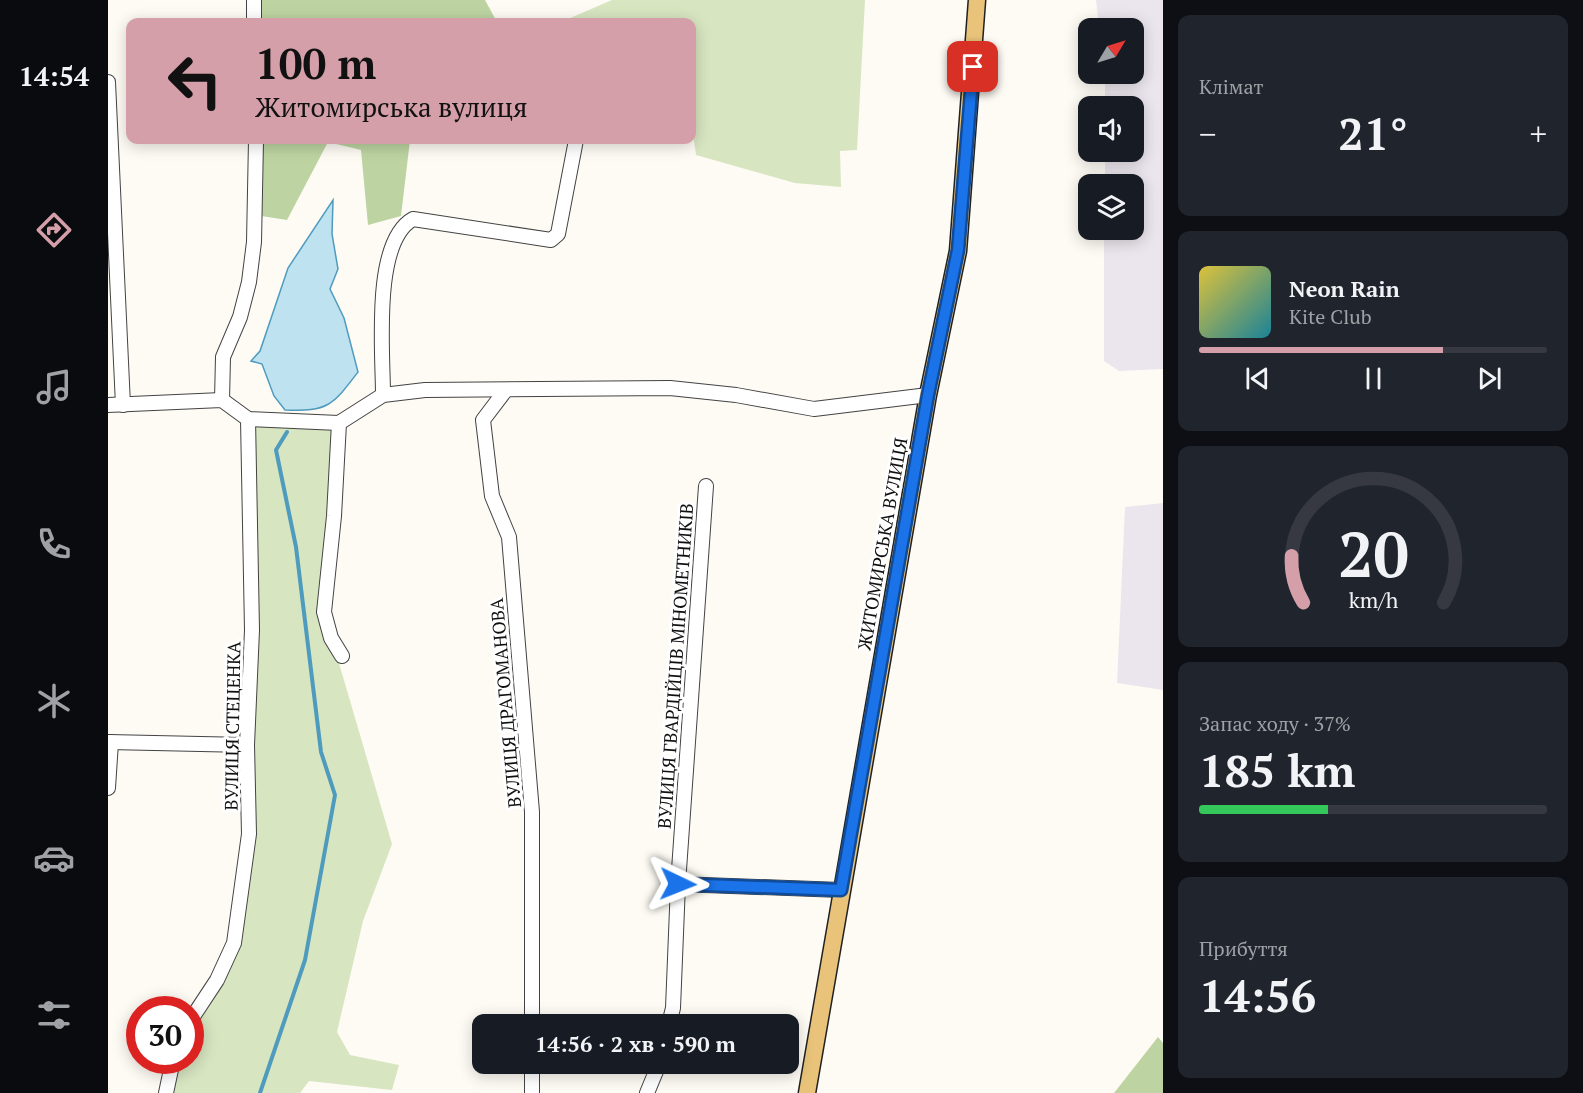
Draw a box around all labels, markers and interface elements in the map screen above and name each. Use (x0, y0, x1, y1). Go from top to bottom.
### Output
north arrow (1078, 18, 1144, 84)
map controls (1078, 18, 1144, 240)
text: 100 m (255, 35, 376, 91)
pin (947, 41, 998, 92)
icon: left (156, 42, 234, 120)
icon: arrive (956, 50, 989, 83)
text: 14:54 (19, 58, 89, 94)
text: Клімат (1199, 73, 1264, 100)
text: Житомирська вулиця (255, 89, 527, 125)
button: sound (1078, 96, 1144, 162)
text: 21° (1338, 103, 1408, 163)
text: − (1199, 112, 1217, 155)
text: + (1529, 112, 1547, 155)
button: layers (1078, 174, 1144, 240)
icon: directions (33, 209, 75, 251)
text: Neon Rain (1289, 274, 1400, 303)
text: Kite Club (1289, 303, 1372, 330)
icon: previous (1241, 362, 1274, 395)
icon: pause (1357, 362, 1390, 395)
icon: next (1473, 362, 1506, 395)
icon: music (33, 366, 75, 408)
street label: ЖИТОМИРСЬКА ВУЛИЦЯ (851, 436, 913, 652)
street label: ВУЛИЦЯ ГВАРДІЙЦІВ МІНОМЕТНИКІВ (652, 502, 698, 830)
text: 20 (1338, 513, 1408, 596)
icon: phone (33, 523, 75, 565)
text: km/h (1348, 587, 1398, 615)
street label: ВУЛИЦЯ ДРАГОМАНОВА (484, 596, 526, 809)
street label: ВУЛИЦЯ СТЕЦЕНКА (219, 640, 245, 811)
icon: climate (33, 680, 75, 722)
text: Запас ходу · 37% (1199, 710, 1351, 737)
text: 185 km (1199, 740, 1355, 800)
icon: car (33, 837, 75, 879)
position arrow (646, 852, 710, 916)
text: Прибуття (1199, 935, 1288, 962)
text: 14:56 (1199, 965, 1316, 1025)
icon: filters (33, 994, 75, 1036)
speed limit sign: 30 (126, 996, 204, 1074)
text: 14:56 · 2 хв · 590 m (535, 1029, 736, 1058)

